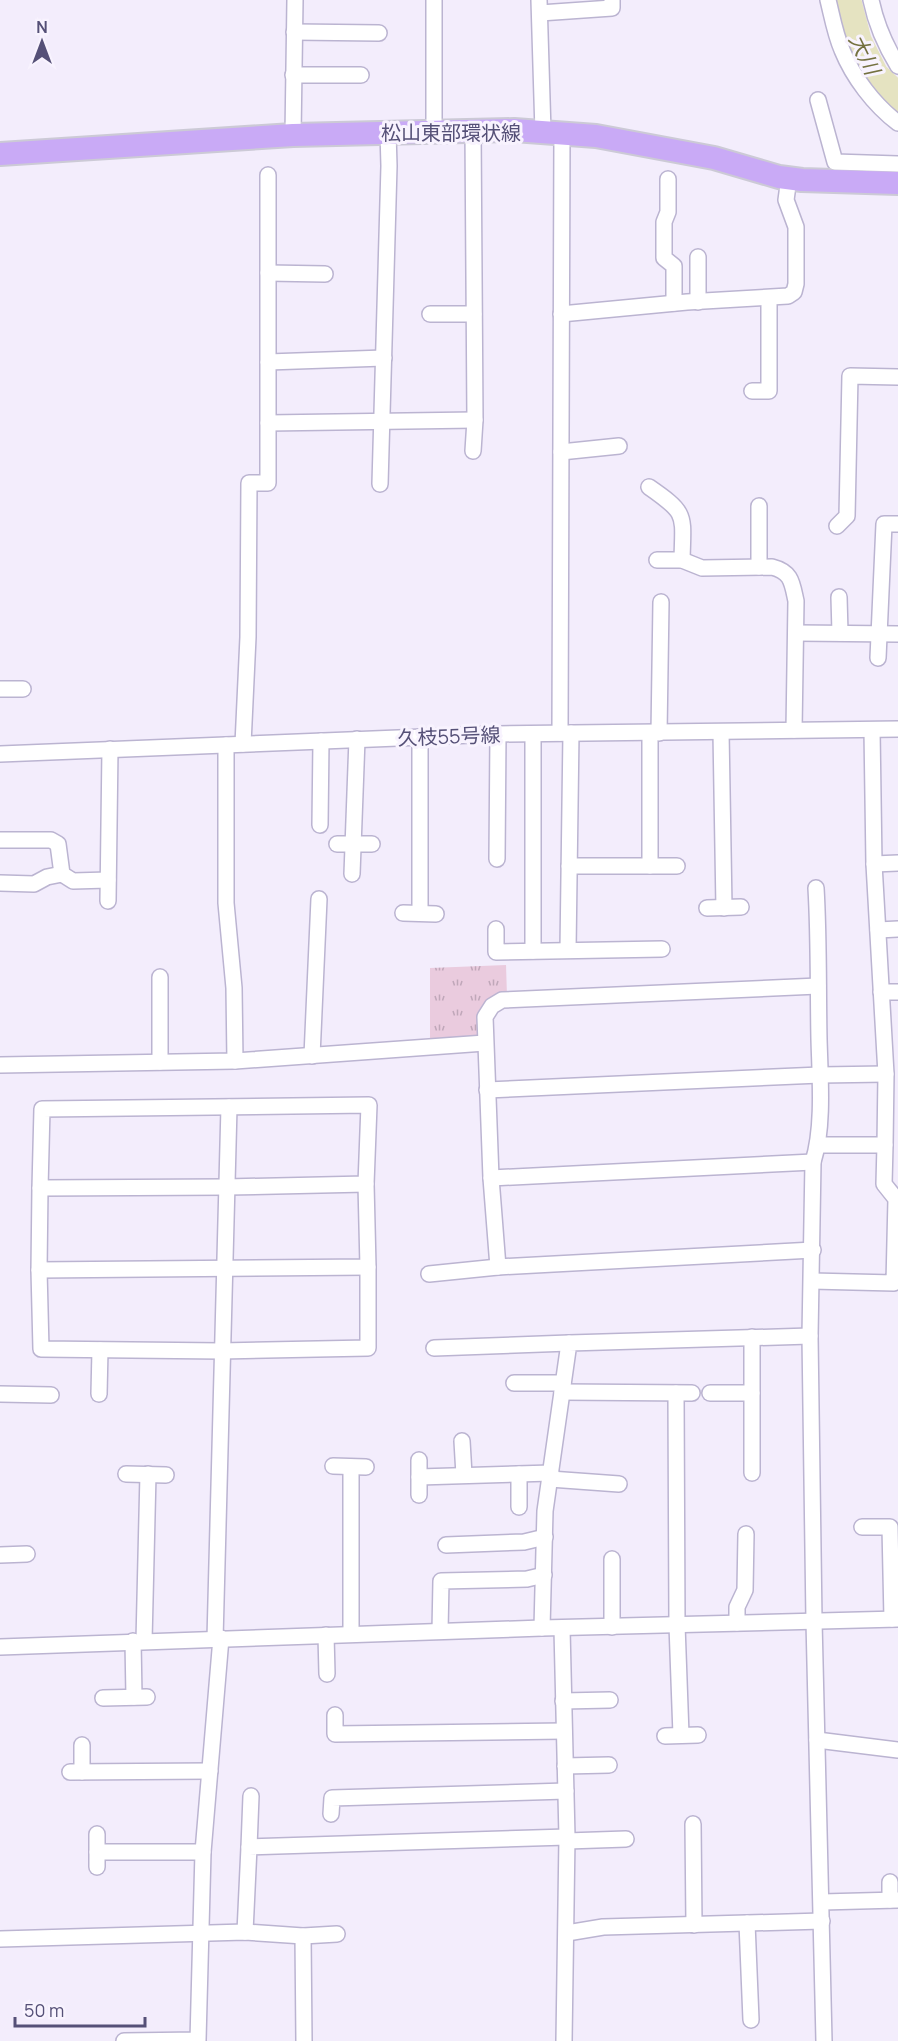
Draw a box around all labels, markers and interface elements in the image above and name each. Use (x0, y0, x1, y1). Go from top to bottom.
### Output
north arrow (12, 12, 72, 72)
text: N (36, 16, 48, 38)
water label: 大川 (843, 29, 888, 81)
street label: 松山東部環状線 (381, 119, 521, 146)
street label: 久枝55号線 (397, 721, 501, 751)
scale bar (15, 1990, 146, 2028)
text: 50 m (24, 1998, 64, 2022)

